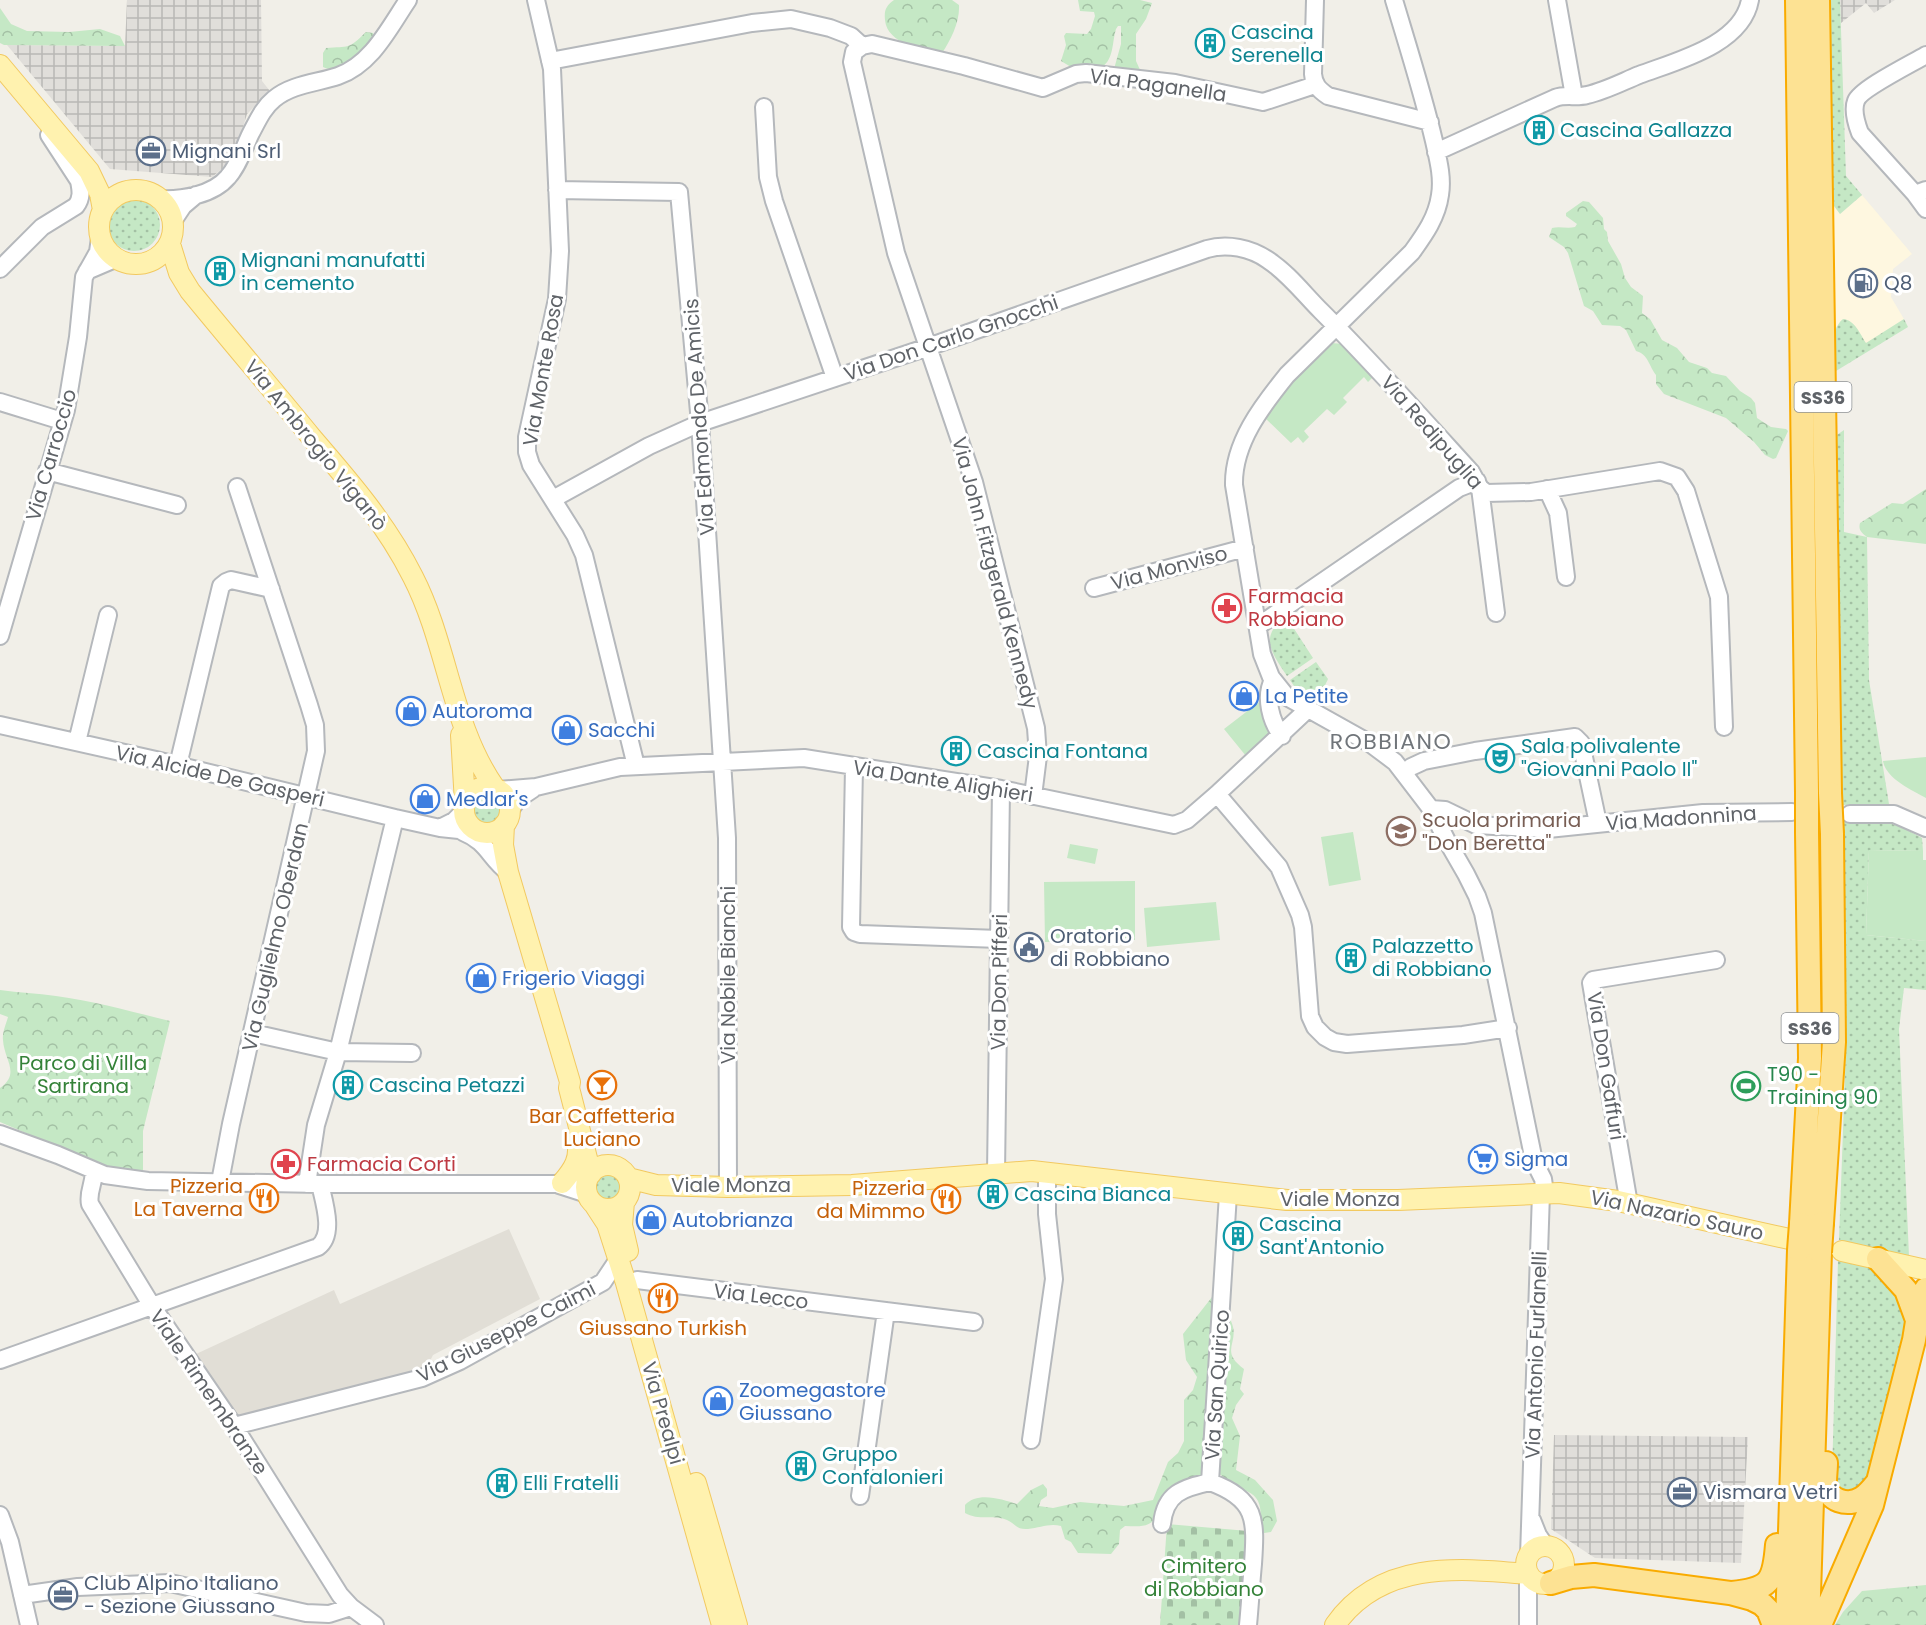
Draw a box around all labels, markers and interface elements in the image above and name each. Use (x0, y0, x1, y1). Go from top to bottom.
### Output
place label: Cascina Serenella (1231, 18, 1324, 69)
building icon: Cascina Serenella (1194, 27, 1226, 59)
street label: Via Paganella (1088, 62, 1228, 108)
building icon: Cascina Gallazza (1523, 114, 1555, 146)
place label: Cascina Gallazza (1560, 116, 1732, 144)
office icon: Mignani Srl (135, 135, 167, 167)
place label: Mignani Srl (172, 137, 281, 165)
place label: Mignani manufatti in cemento (241, 246, 425, 297)
building icon: Mignani manufatti in cemento (204, 255, 236, 287)
fuel station icon: Q8 (1847, 267, 1879, 299)
place label: Q8 (1884, 269, 1912, 297)
street label: Via Don Carlo Gnocchi (840, 288, 1062, 388)
street label: Via Monte Rosa (516, 292, 570, 448)
street label: Via Edmondo De Amicis (677, 298, 721, 536)
street label: Via Ambrogio Viganò (238, 353, 394, 537)
street label: Via Redipuglia (1374, 369, 1490, 495)
road number: SS36 (1794, 382, 1852, 412)
street label: Via Carroccio (19, 386, 83, 524)
street label: Via John Fitzgerald Kennedy (945, 434, 1045, 712)
street label: Via Monviso (1108, 539, 1230, 597)
place label: Farmacia Robbiano (1248, 582, 1344, 633)
pharmacy icon: Farmacia Robbiano (1211, 592, 1243, 624)
shop icon: La Petite (1228, 680, 1260, 712)
place label: La Petite (1265, 682, 1348, 710)
shop icon: Autoroma (395, 695, 427, 727)
place label: Autoroma (432, 697, 533, 725)
shop icon: Sacchi (551, 714, 583, 746)
place label: Sacchi (588, 716, 655, 744)
district label: ROBBIANO (1330, 726, 1452, 757)
place label: Sala polivalente "Giovanni Paolo II" (1521, 732, 1698, 783)
building icon: Cascina Fontana (940, 735, 972, 767)
place label: Cascina Fontana (977, 737, 1148, 765)
street label: Via Alcide De Gasperi (113, 738, 327, 814)
theatre icon: Sala polivalente "Giovanni Paolo II" (1484, 742, 1516, 774)
street label: Via Dante Alighieri (851, 753, 1035, 809)
shop icon: Medlar's (409, 783, 441, 815)
place label: Medlar's (446, 785, 529, 813)
street label: Via Madonnina (1605, 799, 1757, 837)
place label: Scuola primaria "Don Beretta" (1422, 806, 1581, 857)
school or university icon: Scuola primaria "Don Beretta" (1385, 815, 1417, 847)
street label: Via Guglielmo Oberdan (235, 820, 315, 1054)
street label: Via Nobile Bianchi (714, 886, 742, 1064)
street label: Via Don Pifferi (984, 913, 1014, 1051)
place label: Oratorio di Robbiano (1050, 922, 1170, 973)
public building icon: Oratorio di Robbiano (1013, 931, 1045, 963)
place label: Palazzetto di Robbiano (1372, 932, 1492, 983)
building icon: Palazzetto di Robbiano (1335, 942, 1367, 974)
shop icon: Frigerio Viaggi (465, 962, 497, 994)
place label: Frigerio Viaggi (502, 964, 645, 992)
street label: Via Don Gaffuri (1580, 990, 1632, 1142)
road number: SS36 (1782, 1013, 1838, 1043)
park label: Parco di Villa Sartirana (19, 1049, 147, 1100)
place label: T90 - Training 90 (1767, 1060, 1878, 1111)
building icon: Cascina Petazzi (332, 1069, 364, 1101)
bar icon: Bar Caffetteria Luciano (586, 1069, 618, 1101)
sports icon: T90 - Training 90 (1730, 1070, 1762, 1102)
place label: Cascina Petazzi (369, 1071, 525, 1099)
place label: Bar Caffetteria Luciano (529, 1102, 675, 1153)
supermarket icon: Sigma (1467, 1143, 1499, 1175)
place label: Sigma (1504, 1145, 1568, 1173)
pharmacy icon: Farmacia Corti (270, 1148, 302, 1180)
place label: Farmacia Corti (307, 1150, 456, 1178)
street label: Viale Monza (671, 1171, 791, 1199)
place label: Pizzeria La Taverna (134, 1172, 243, 1223)
place label: Pizzeria da Mimmo (816, 1174, 925, 1225)
building icon: Cascina Bianca (977, 1178, 1009, 1210)
place label: Cascina Bianca (1014, 1180, 1171, 1208)
restaurant icon: Pizzeria La Taverna (248, 1182, 280, 1214)
restaurant icon: Pizzeria da Mimmo (930, 1183, 962, 1215)
street label: Via Nazario Sauro (1588, 1183, 1766, 1247)
street label: Viale Monza (1280, 1185, 1400, 1213)
shop icon: Autobrianza (635, 1204, 667, 1236)
place label: Autobrianza (672, 1206, 793, 1234)
place label: Cascina Sant'Antonio (1259, 1210, 1384, 1261)
building icon: Cascina Sant'Antonio (1222, 1220, 1254, 1252)
street label: Via Antonio Furlanelli (1518, 1250, 1554, 1460)
street label: Via Giuseppe Caimi (412, 1275, 600, 1389)
street label: Via Lecco (712, 1276, 810, 1316)
restaurant icon: Giussano Turkish (647, 1282, 679, 1314)
street label: Viale Rimembranze (143, 1304, 275, 1480)
street label: Via San Quirico (1198, 1308, 1236, 1462)
place label: Giussano Turkish (579, 1314, 747, 1342)
street label: Via Prealpi (635, 1358, 691, 1468)
place label: Zoomegastore Giussano (739, 1376, 886, 1427)
shop icon: Zoomegastore Giussano (702, 1385, 734, 1417)
place label: Gruppo Confalonieri (822, 1440, 943, 1491)
building icon: Gruppo Confalonieri (785, 1450, 817, 1482)
building icon: Elli Fratelli (486, 1467, 518, 1499)
place label: Elli Fratelli (523, 1469, 619, 1497)
office icon: Vismara Vetri (1666, 1476, 1698, 1508)
place label: Vismara Vetri (1703, 1478, 1838, 1506)
park label: Cimitero di Robbiano (1144, 1552, 1264, 1603)
place label: Club Alpino Italiano - Sezione Giussano (84, 1569, 278, 1620)
office icon: Club Alpino Italiano - Sezione Giussano (47, 1579, 79, 1611)

